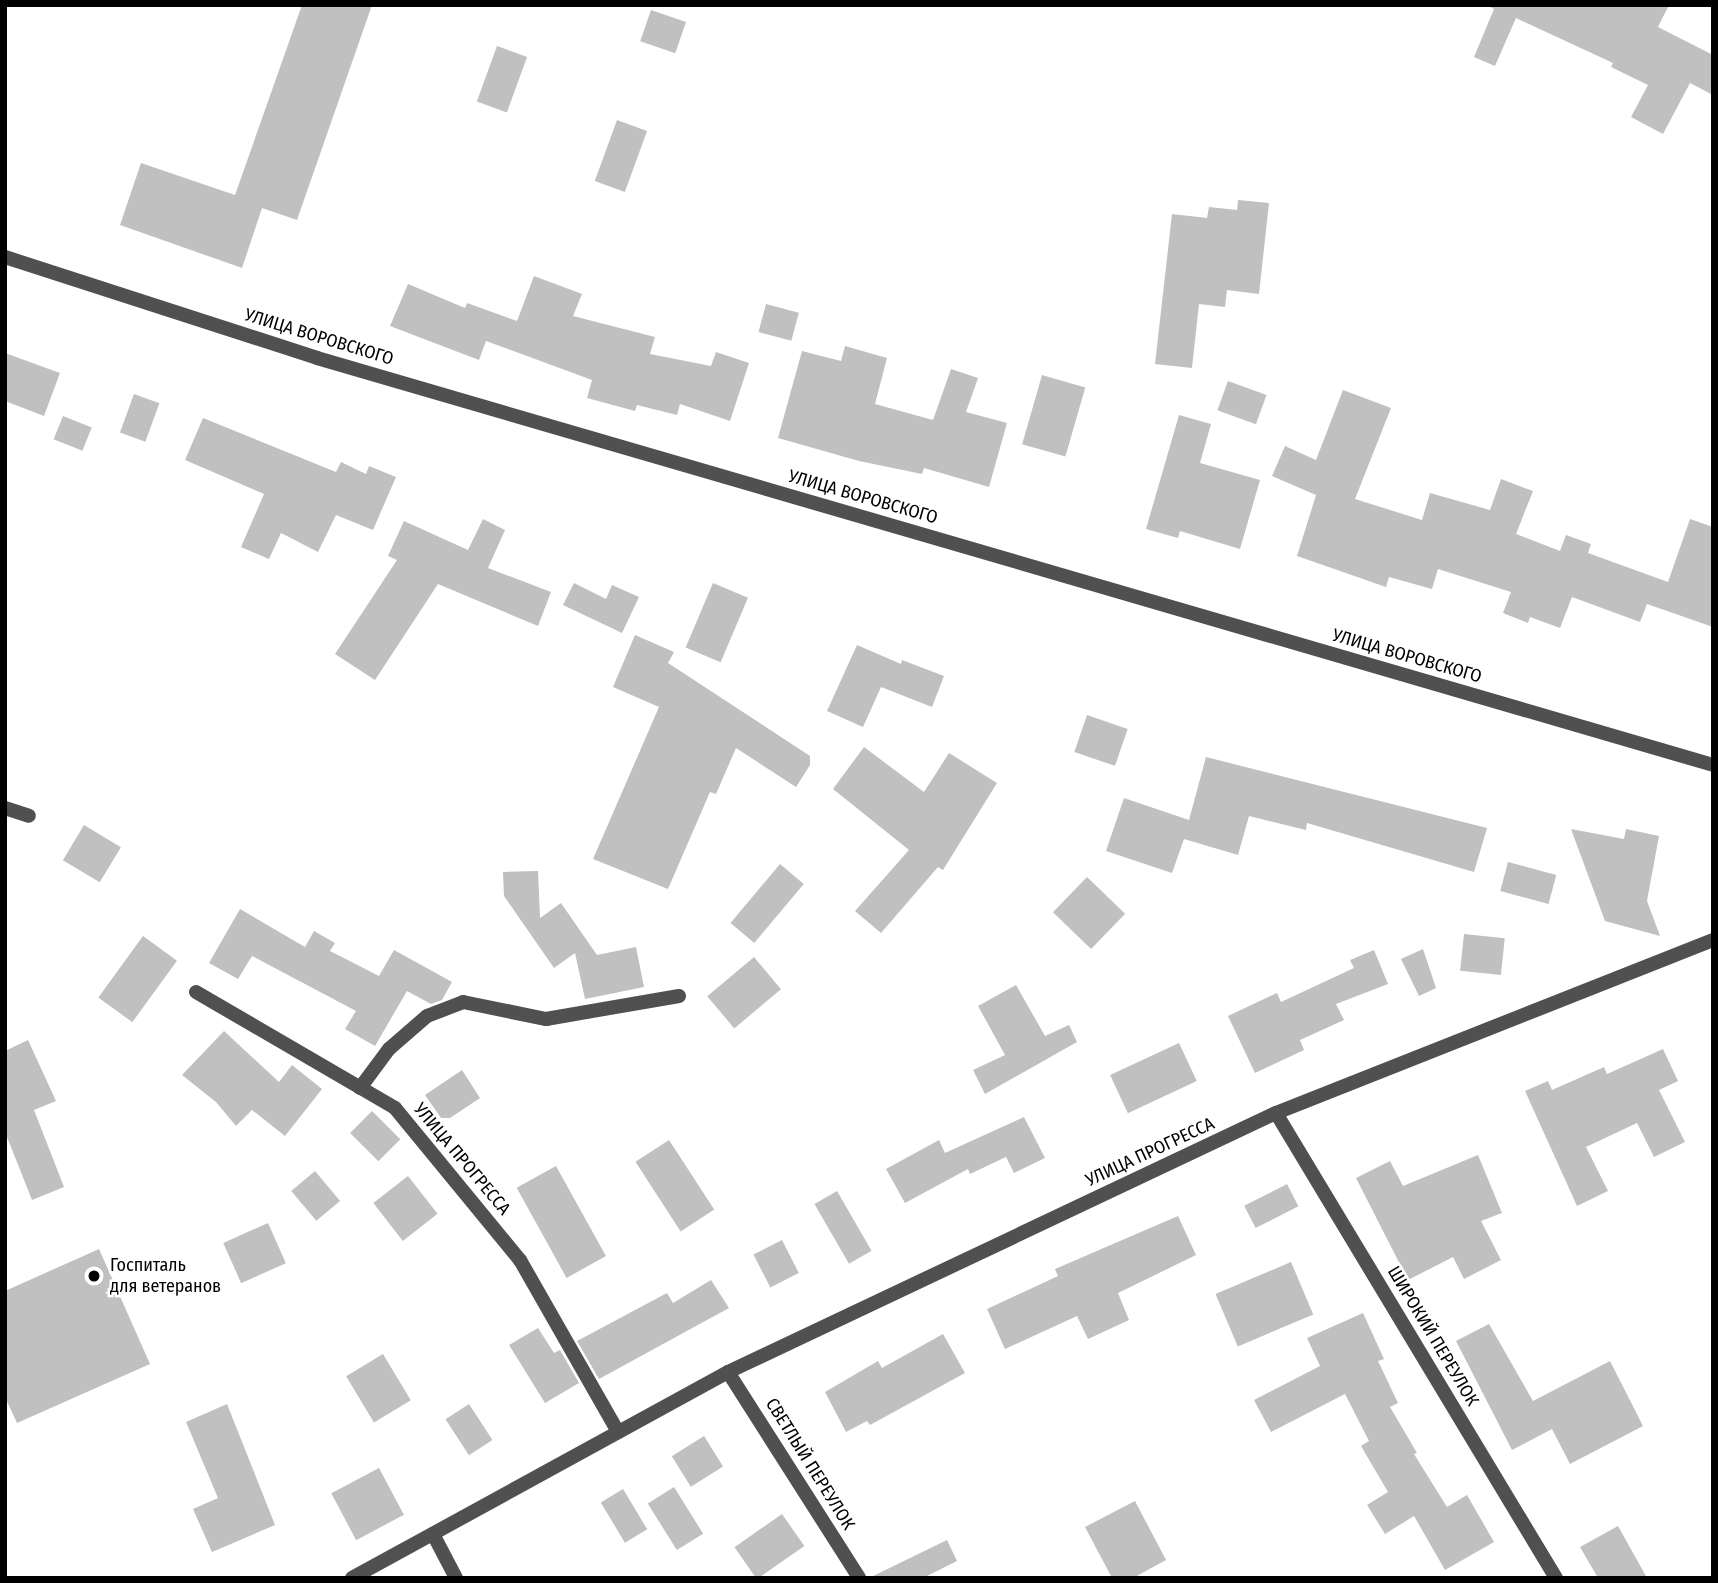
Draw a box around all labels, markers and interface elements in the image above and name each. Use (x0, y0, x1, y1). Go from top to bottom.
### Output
street label: УЛИЦА ВОРОВСКОГО (242, 304, 396, 370)
street label: УЛИЦА ВОРОВСКОГО (786, 465, 940, 529)
street label: УЛИЦА ВОРОВСКОГО (1330, 624, 1484, 688)
street label: УЛИЦА ПРОГРЕССА (409, 1099, 515, 1219)
street label: УЛИЦА ПРОГРЕССА (1082, 1113, 1218, 1191)
place label: Госпиталь для ветеранов (110, 1255, 221, 1298)
street label: ШИРОКИЙ ПЕРЕУЛОК (1383, 1262, 1483, 1410)
marker: Госпиталь для ветеранов (84, 1266, 104, 1286)
street label: СВЕТЛЫЙ ПЕРЕУЛОК (761, 1394, 859, 1534)

